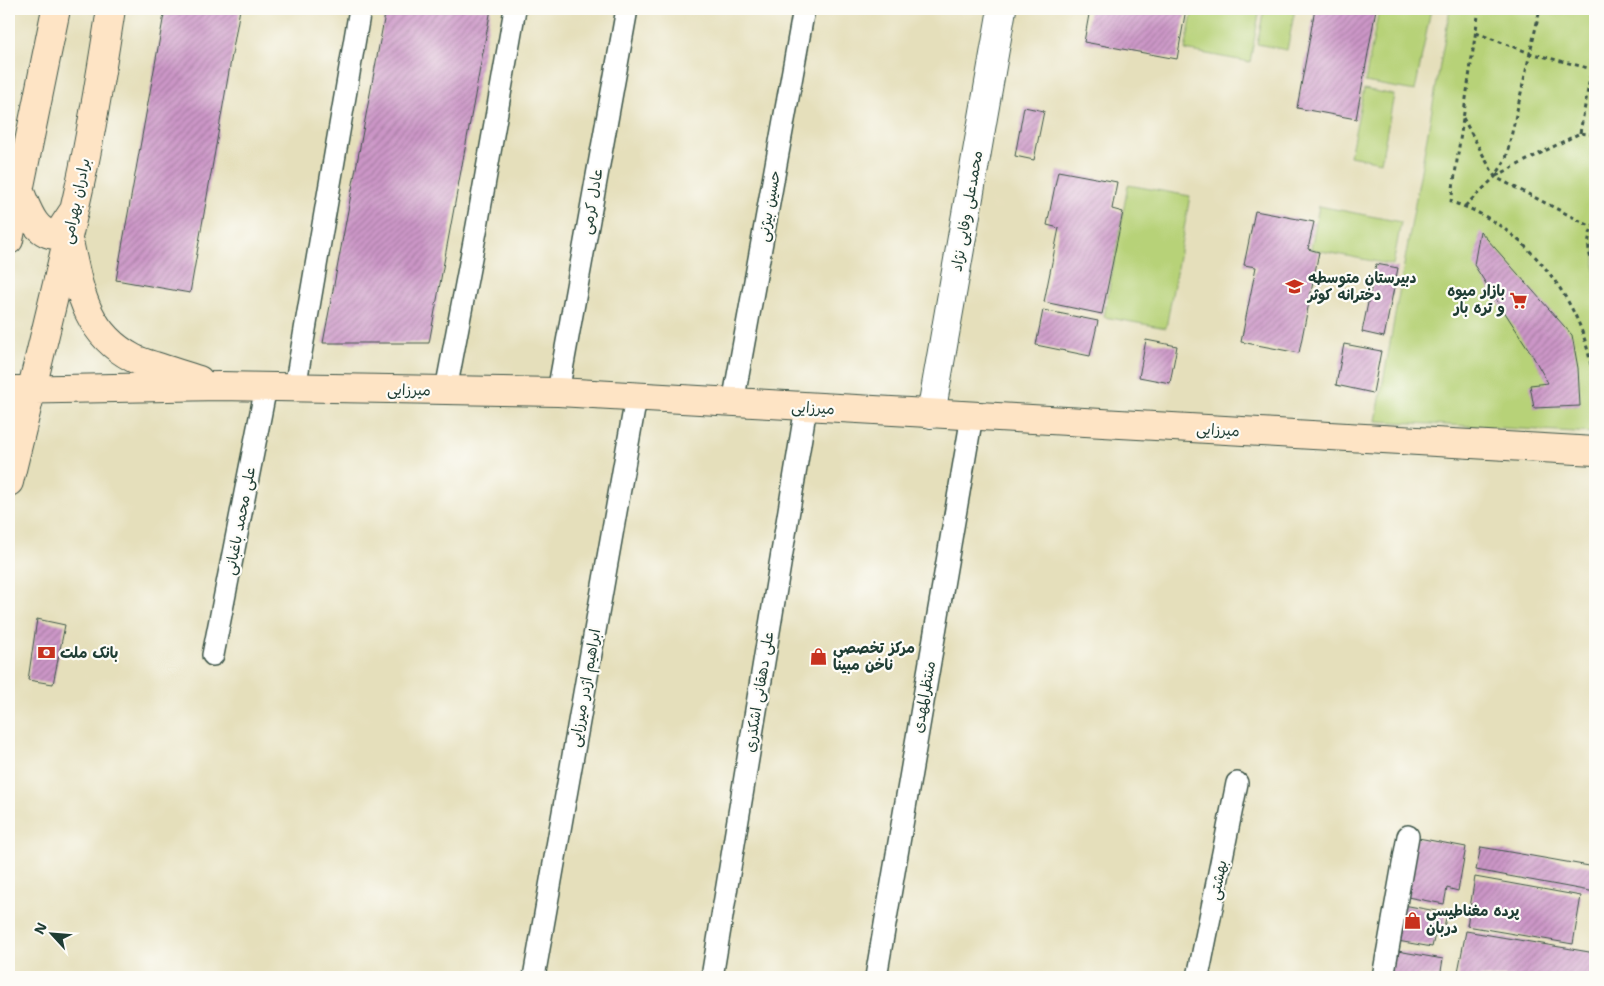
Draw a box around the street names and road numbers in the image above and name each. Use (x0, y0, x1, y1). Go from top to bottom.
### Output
street label: محمدعلی وفایی نژاد (947, 149, 987, 273)
street label: برادران بهرامی (57, 156, 95, 246)
street label: عادل کرمی (576, 166, 608, 236)
street label: حسین بیژنی (753, 169, 785, 243)
street label: میرزایی (387, 380, 431, 400)
street label: میرزایی (791, 397, 835, 419)
street label: میرزایی (1196, 419, 1240, 441)
street label: علی محمد باغبانی (220, 465, 260, 577)
street label: ابراهیم اژدر میرزایی (565, 627, 607, 749)
street label: علی دهقانی اشکذری (740, 630, 778, 754)
street label: منتظرالمهدی (908, 659, 940, 735)
street label: بهشتی (1204, 858, 1232, 902)

